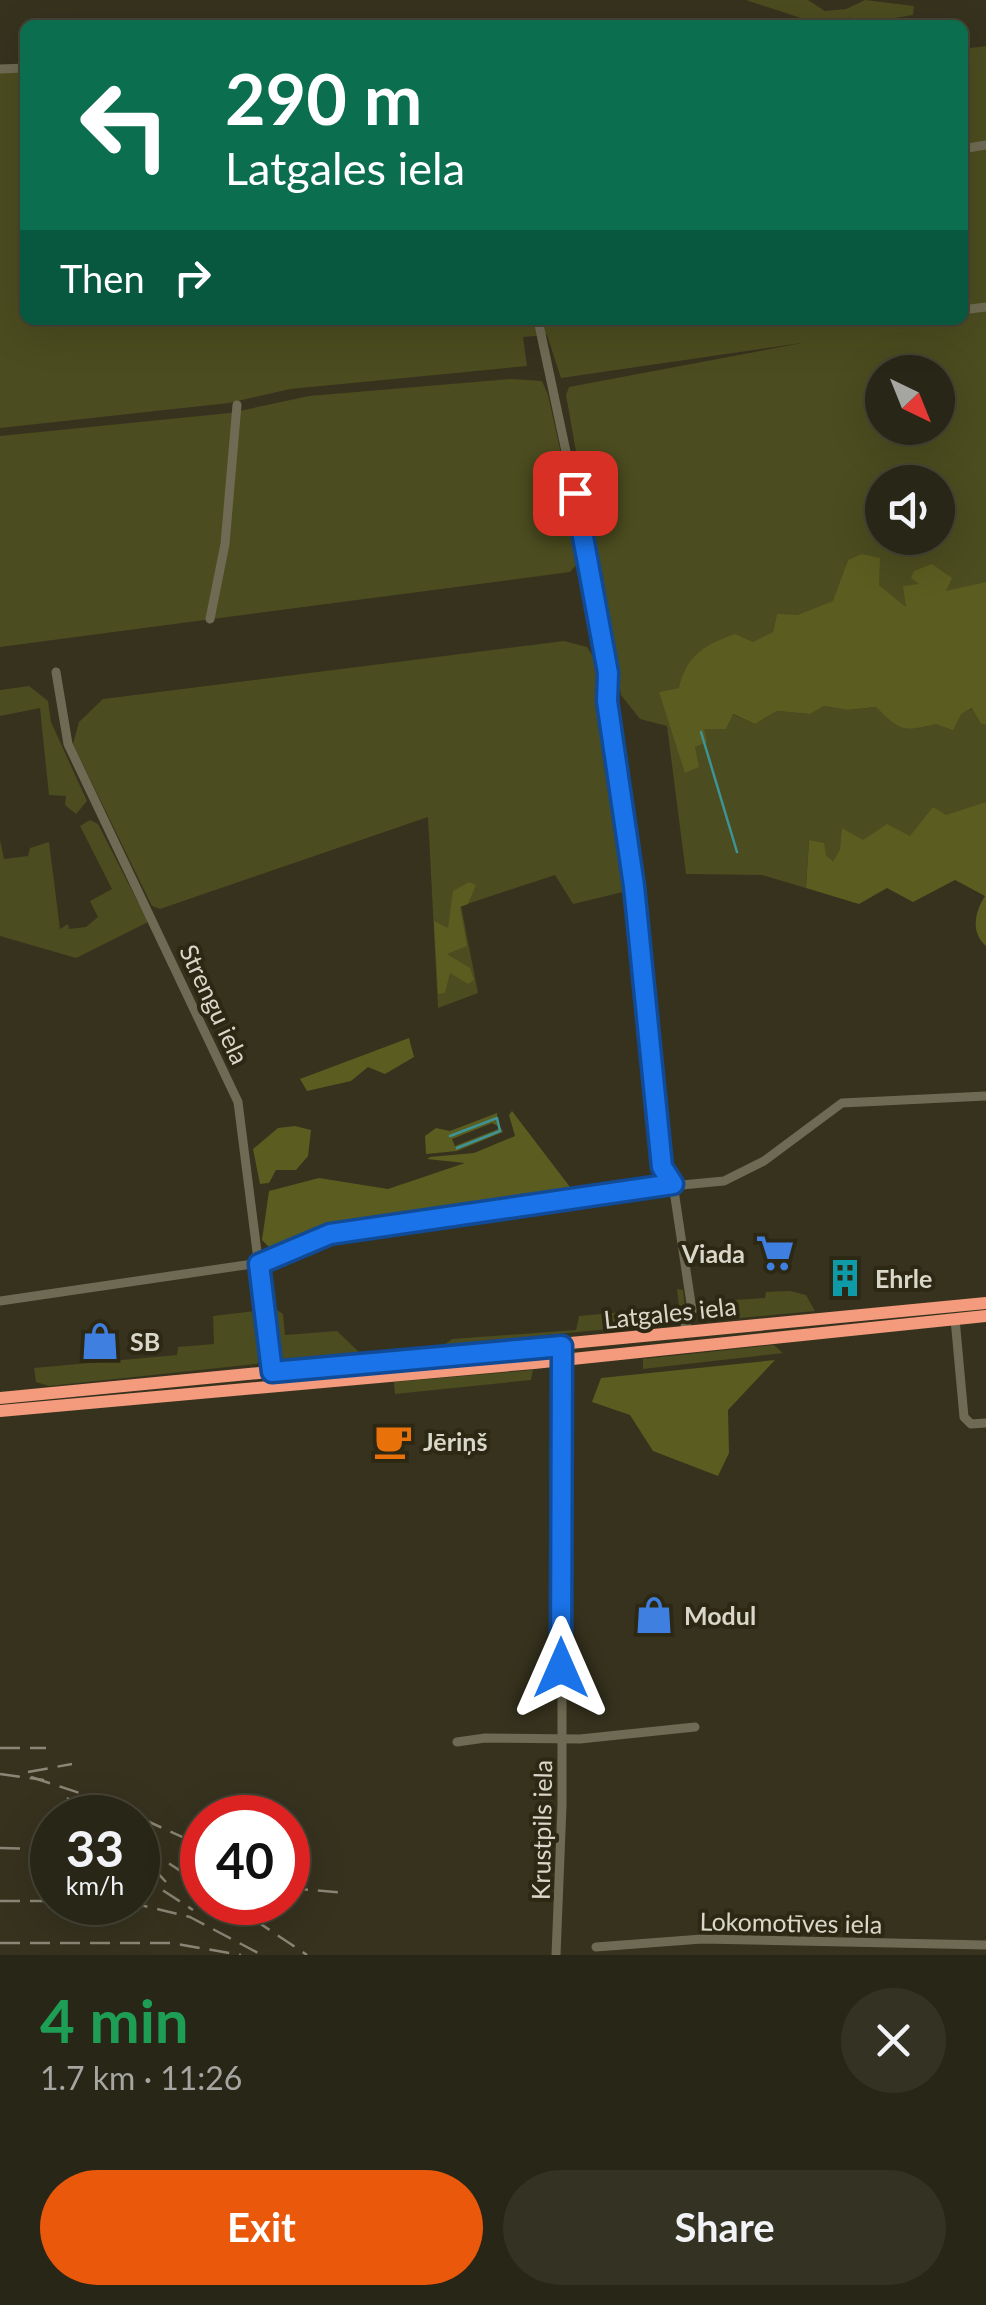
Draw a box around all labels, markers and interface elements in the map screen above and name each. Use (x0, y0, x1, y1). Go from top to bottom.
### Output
text: 290 m (225, 56, 422, 140)
icon: left (60, 60, 190, 190)
text: Latgales iela (225, 141, 465, 195)
icon: right (165, 250, 220, 305)
text: Then (60, 255, 145, 301)
north arrow (865, 355, 955, 445)
map controls (865, 355, 955, 555)
pin (533, 451, 618, 536)
button: sound (865, 465, 955, 555)
icon: arrive (548, 466, 603, 521)
street label: Strengu iela (174, 939, 256, 1069)
supermarket icon: Viada (754, 1232, 796, 1274)
place label: Viada (681, 1238, 745, 1268)
building icon: Ehrle (824, 1257, 866, 1299)
place label: Ehrle (875, 1263, 932, 1293)
street label: Latgales iela (602, 1290, 738, 1334)
shop icon: SB (79, 1320, 121, 1362)
place label: SB (130, 1326, 160, 1356)
cafe icon: Jēriņš (372, 1420, 414, 1462)
place label: Jēriņš (423, 1426, 487, 1456)
shop icon: Modul (633, 1594, 675, 1636)
place label: Modul (684, 1600, 756, 1630)
position arrow (509, 1616, 613, 1720)
street label: Krustpils iela (525, 1760, 557, 1900)
speed limit sign: 40 (180, 1795, 310, 1925)
text: 33 (66, 1818, 124, 1878)
text: km/h (66, 1870, 124, 1900)
street label: Lokomotīves iela (699, 1905, 883, 1939)
text: 4 min (40, 1984, 189, 2056)
button: close (841, 1988, 946, 2093)
text: 1.7 km · 11:26 (40, 2058, 242, 2097)
button: Exit (40, 2170, 483, 2285)
button: Share (503, 2170, 946, 2285)

